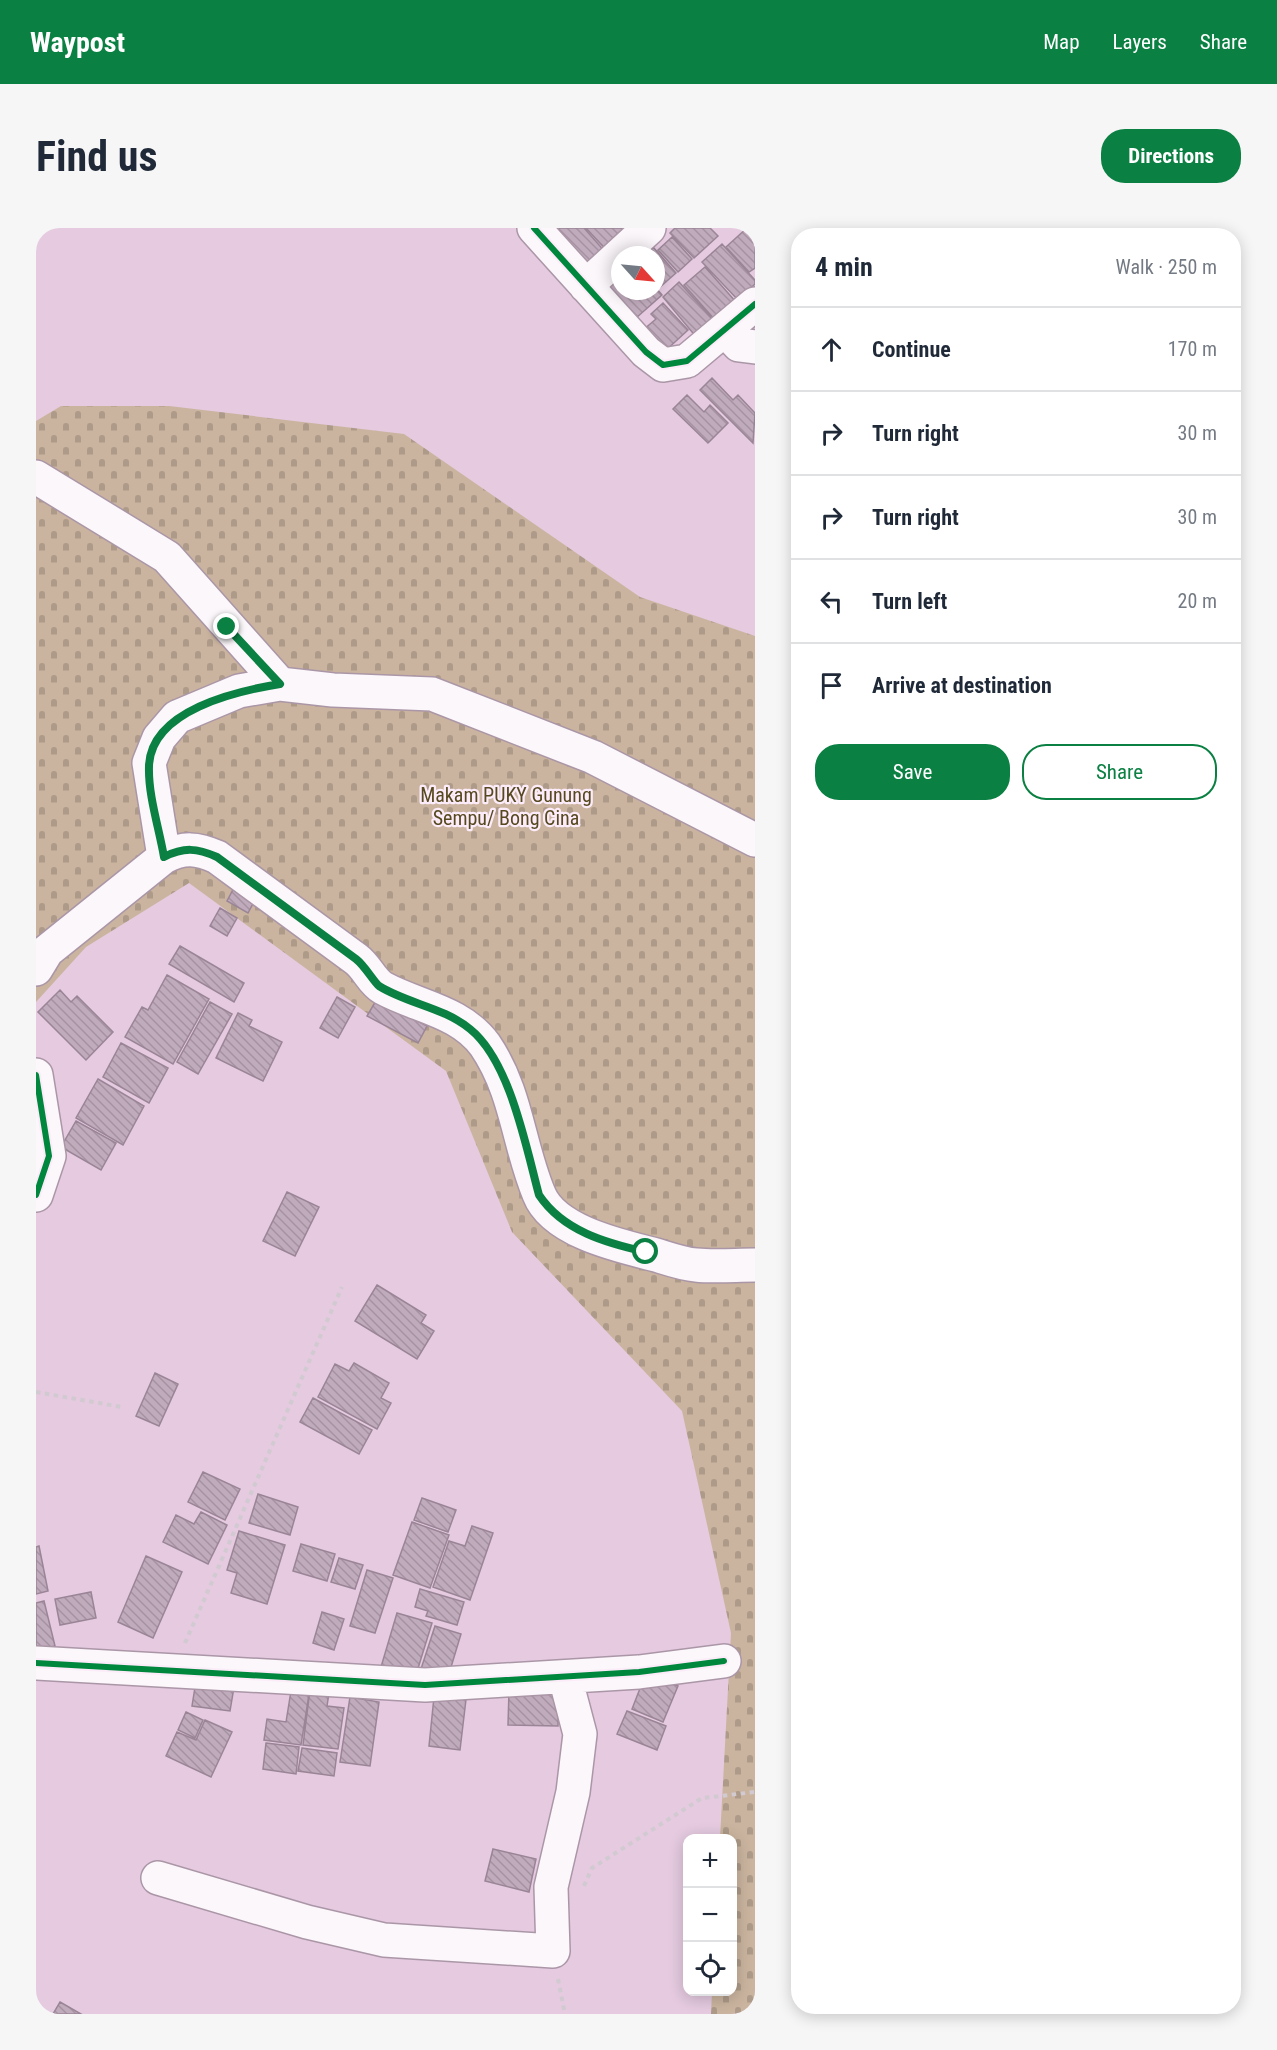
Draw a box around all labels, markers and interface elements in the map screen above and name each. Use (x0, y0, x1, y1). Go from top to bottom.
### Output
text: Waypost (30, 26, 125, 59)
text: Map (1043, 30, 1080, 54)
text: Layers (1113, 30, 1167, 54)
text: Share (1200, 30, 1247, 54)
button: Directions (1101, 129, 1241, 183)
text: Find us (36, 132, 157, 181)
north arrow (611, 246, 665, 300)
text: 4 min (815, 252, 873, 282)
text: Walk · 250 m (1116, 255, 1217, 279)
icon: ahead (815, 333, 848, 366)
text: Continue (872, 337, 951, 362)
text: 170 m (1168, 337, 1217, 361)
icon: right (815, 417, 848, 450)
text: Turn right (872, 421, 959, 446)
text: 30 m (1178, 421, 1217, 445)
icon: right (815, 501, 848, 534)
text: Turn right (872, 505, 959, 530)
text: 30 m (1178, 505, 1217, 529)
icon: left (815, 585, 848, 618)
text: Turn left (872, 589, 947, 614)
text: 20 m (1178, 589, 1217, 613)
route end (213, 613, 239, 639)
icon: arrive (815, 669, 848, 702)
text: Arrive at destination (872, 673, 1052, 698)
button: Save (815, 744, 1010, 800)
button: Share (1022, 744, 1217, 800)
park label: Makam PUKY Gunung Sempu/ Bong Cina (420, 783, 592, 830)
route start (632, 1238, 658, 1264)
map controls (683, 1834, 737, 1996)
button: + (683, 1834, 737, 1888)
button: − (683, 1888, 737, 1942)
button: locate (683, 1942, 737, 1996)

